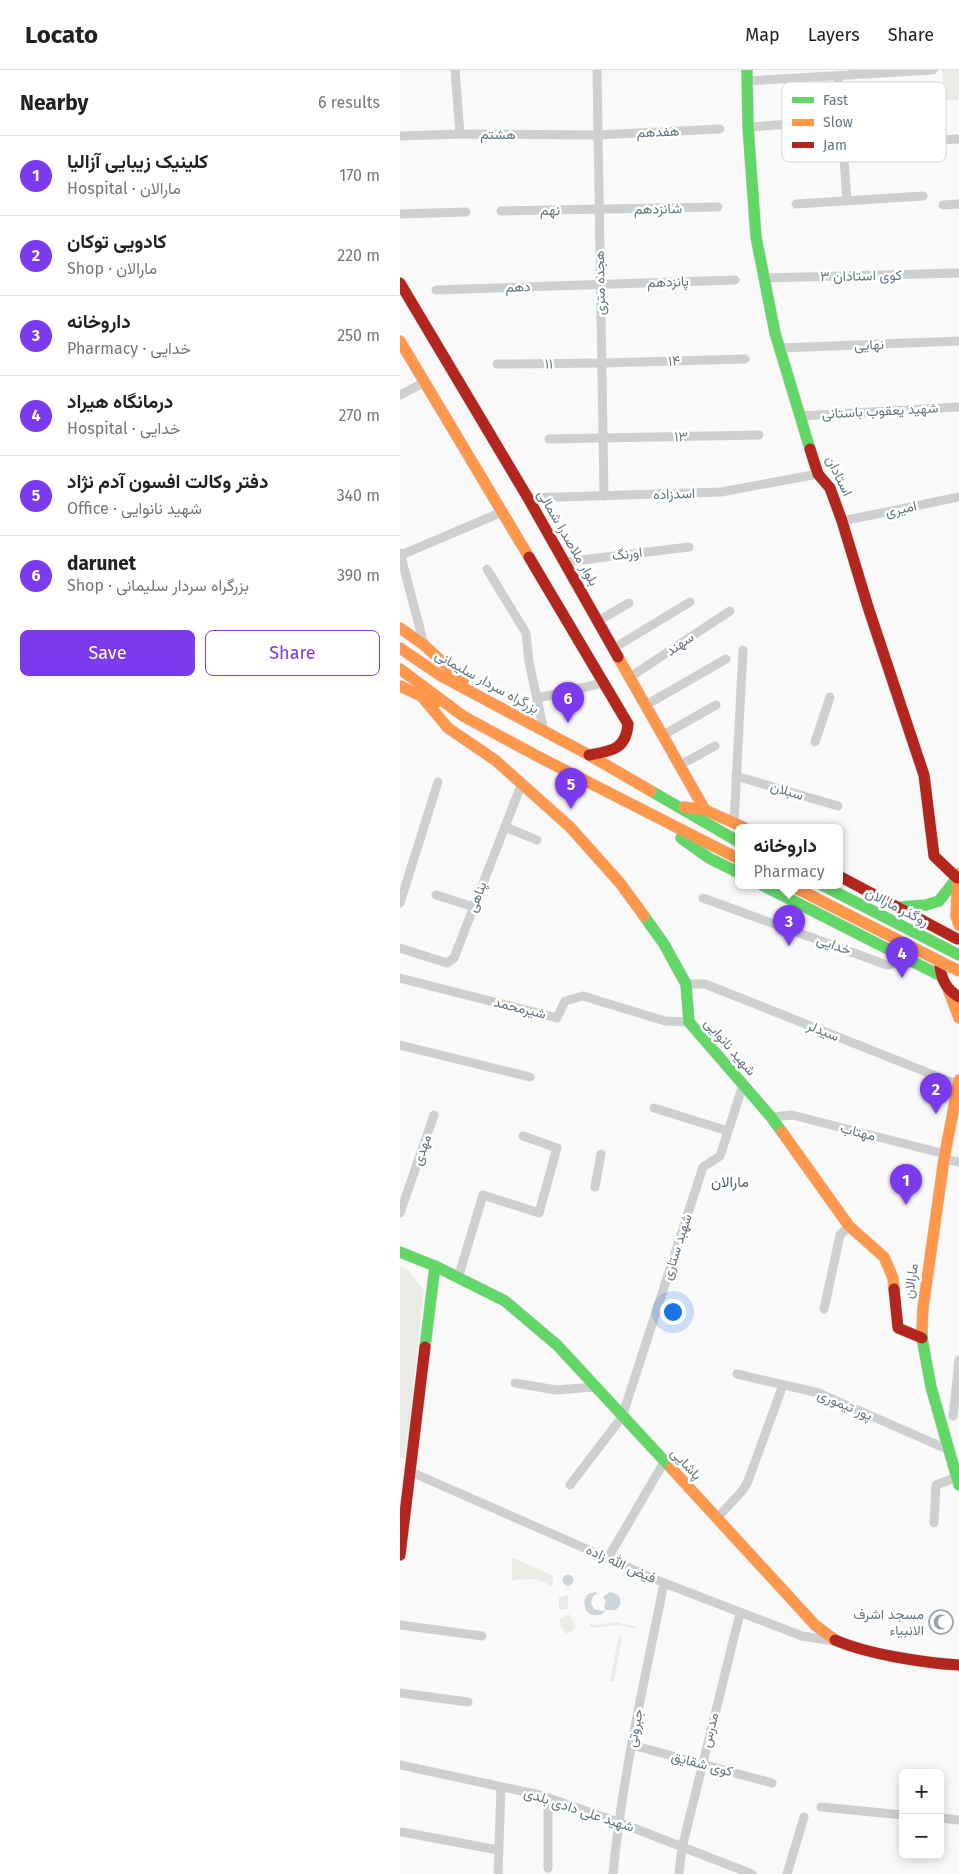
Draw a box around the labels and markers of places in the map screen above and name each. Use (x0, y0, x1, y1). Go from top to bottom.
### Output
pin: 6 (552, 682, 584, 723)
pin: 5 (555, 768, 587, 809)
pin: 3 (773, 905, 805, 946)
pin: 4 (886, 937, 918, 978)
pin: 2 (920, 1073, 952, 1114)
pin: 1 (890, 1164, 922, 1205)
place label: مسجد اشرف الانبیاء (853, 1606, 924, 1639)
mosque icon: مسجد اشرف الانبیاء (928, 1609, 954, 1635)

